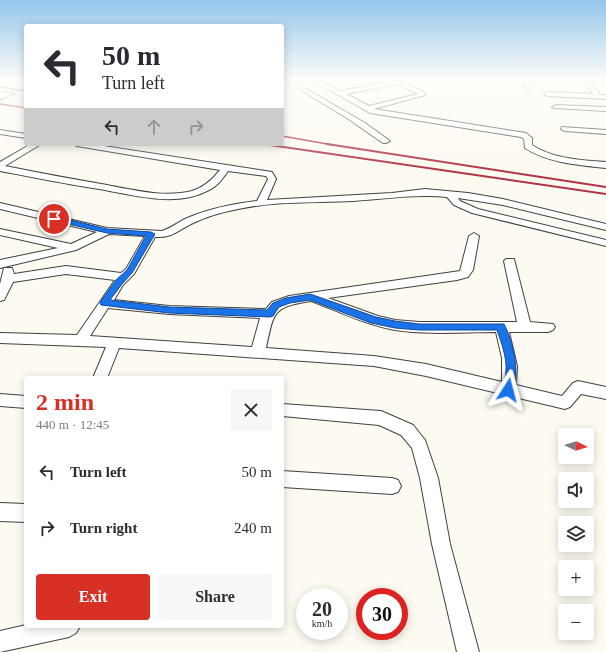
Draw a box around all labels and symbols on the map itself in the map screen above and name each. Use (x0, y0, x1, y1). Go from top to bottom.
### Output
pin (37, 202, 71, 236)
position arrow (487, 369, 529, 411)
north arrow (558, 428, 594, 464)
speed limit sign: 30 (356, 588, 408, 640)

